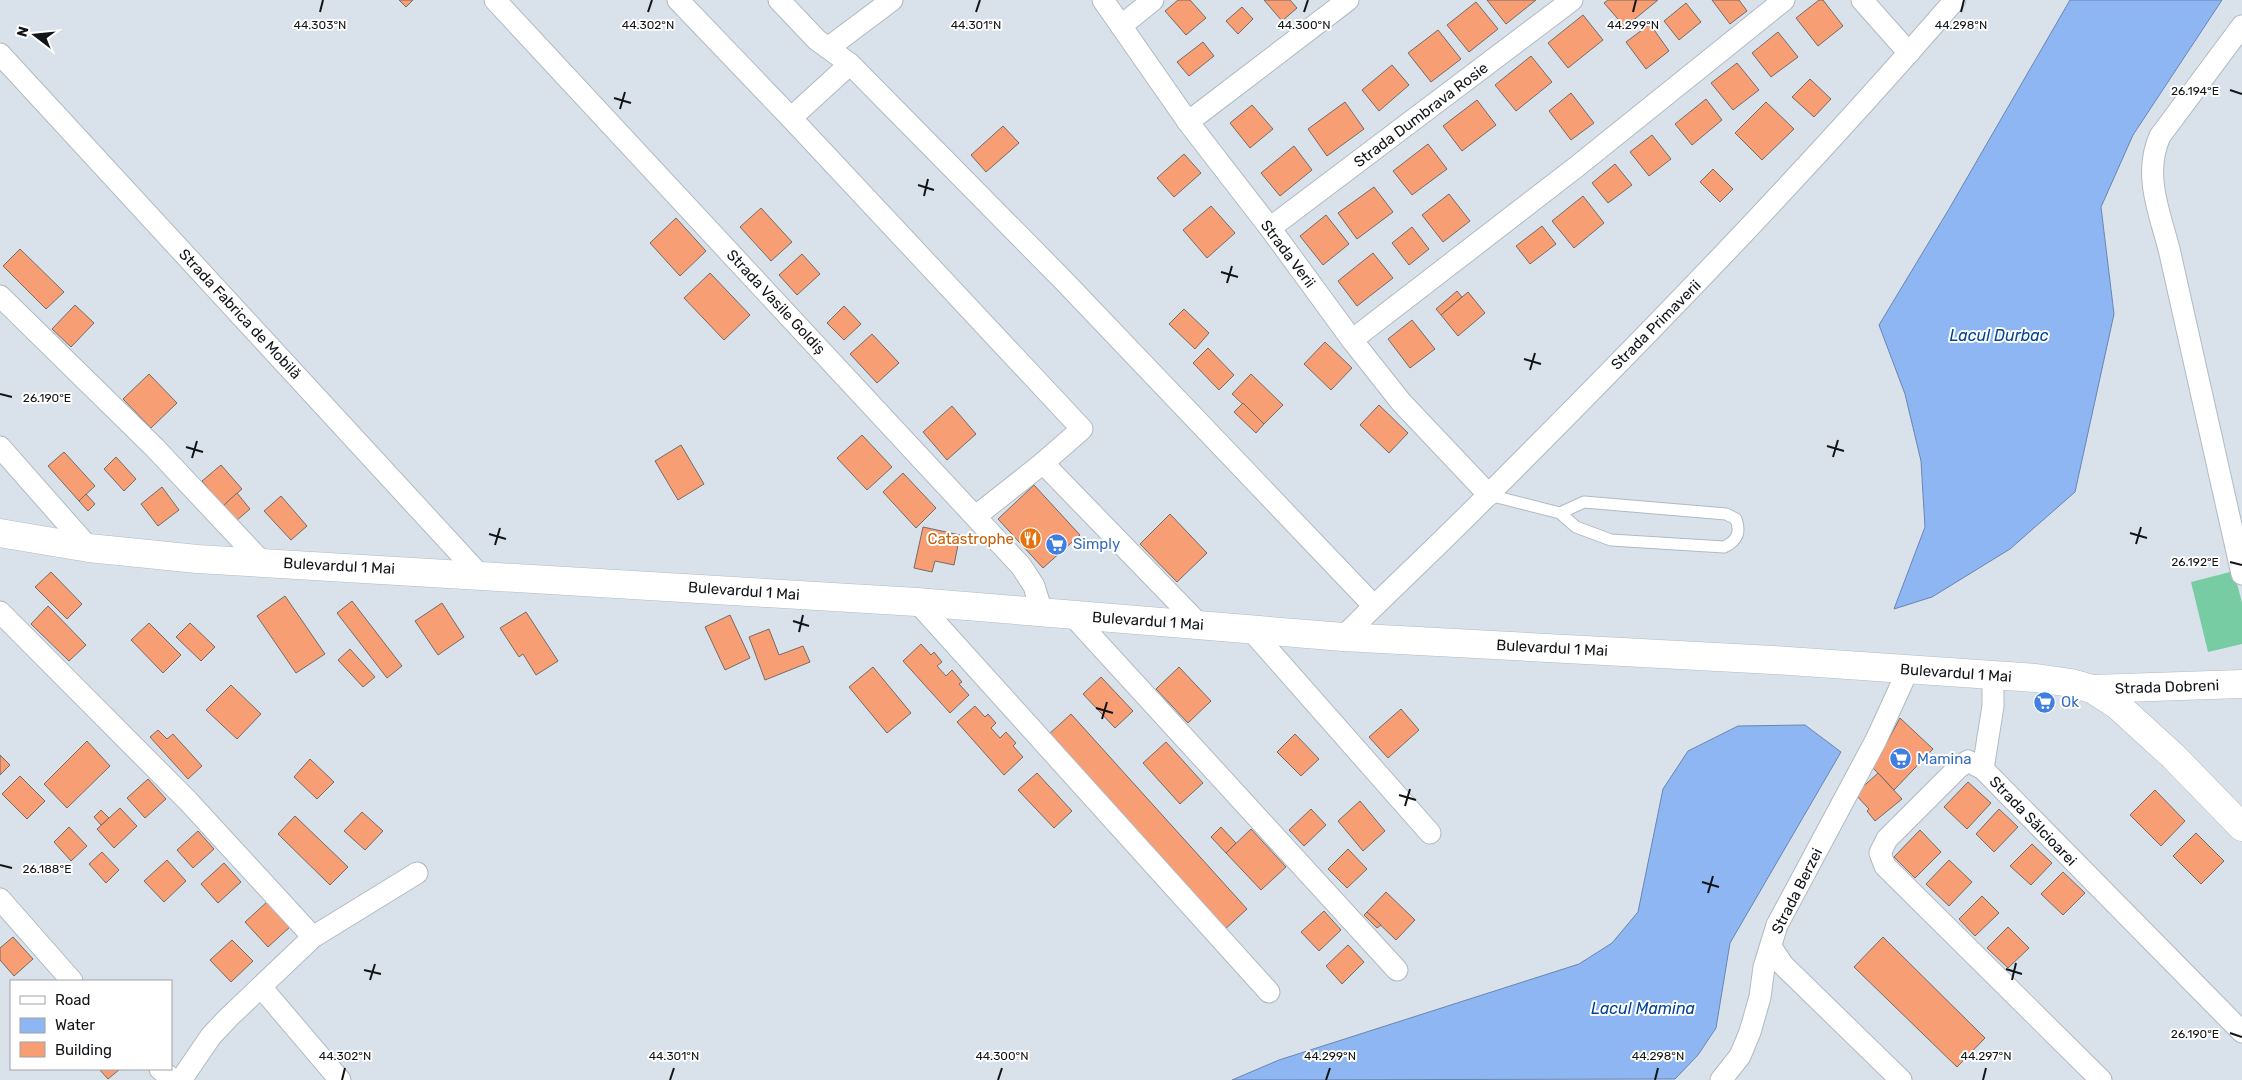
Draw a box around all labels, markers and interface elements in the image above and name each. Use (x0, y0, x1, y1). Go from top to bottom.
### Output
north arrow (10, 10, 60, 60)
text: 44.303°N (294, 18, 346, 32)
text: 44.302°N (622, 18, 674, 32)
text: 44.301°N (951, 18, 1001, 32)
text: 44.300°N (1277, 18, 1331, 32)
text: 44.299°N (1607, 18, 1659, 32)
text: 44.298°N (1935, 18, 1987, 32)
text: N (13, 24, 33, 39)
street label: Strada Dumbrava Rosie (1350, 59, 1492, 171)
text: 26.194°E (2171, 84, 2219, 98)
street label: Strada Verii (1257, 217, 1319, 291)
street label: Strada Fabrica de Mobilă (175, 245, 305, 383)
street label: Strada Vasile Goldiș (723, 246, 829, 358)
street label: Strada Primaverii (1607, 276, 1705, 374)
water label: Lacul Durbac (1949, 326, 2049, 345)
text: 26.190°E (23, 391, 71, 405)
restaurant icon: Catastrophe (1018, 527, 1042, 551)
place label: Catastrophe (928, 530, 1014, 548)
supermarket icon: Simply (1045, 532, 1069, 556)
place label: Simply (1073, 535, 1120, 553)
street label: Bulevardul 1 Mai (283, 554, 395, 578)
text: 26.192°E (2171, 555, 2219, 569)
street label: Bulevardul 1 Mai (688, 578, 800, 604)
street label: Bulevardul 1 Mai (1092, 608, 1204, 634)
street label: Bulevardul 1 Mai (1496, 636, 1608, 660)
street label: Bulevardul 1 Mai (1900, 660, 2012, 686)
street label: Strada Dobreni (2114, 676, 2220, 698)
supermarket icon: Ok (2033, 690, 2057, 714)
place label: Ok (2061, 693, 2079, 711)
supermarket icon: Mamina (1889, 747, 1913, 771)
place label: Mamina (1917, 750, 1972, 768)
street label: Strada Sălcioarei (1986, 772, 2080, 870)
street label: Strada Berzei (1768, 845, 1826, 937)
text: 26.188°E (23, 862, 71, 876)
legend (10, 980, 172, 1070)
text: Road (55, 991, 91, 1009)
water label: Lacul Mamina (1591, 999, 1695, 1018)
text: Water (55, 1016, 95, 1034)
text: 26.190°E (2171, 1027, 2219, 1041)
text: Building (55, 1041, 112, 1059)
text: 44.302°N (319, 1049, 371, 1063)
text: 44.301°N (649, 1049, 699, 1063)
text: 44.300°N (975, 1049, 1029, 1063)
text: 44.299°N (1304, 1049, 1356, 1063)
text: 44.298°N (1632, 1049, 1684, 1063)
text: 44.297°N (1960, 1049, 2012, 1063)

